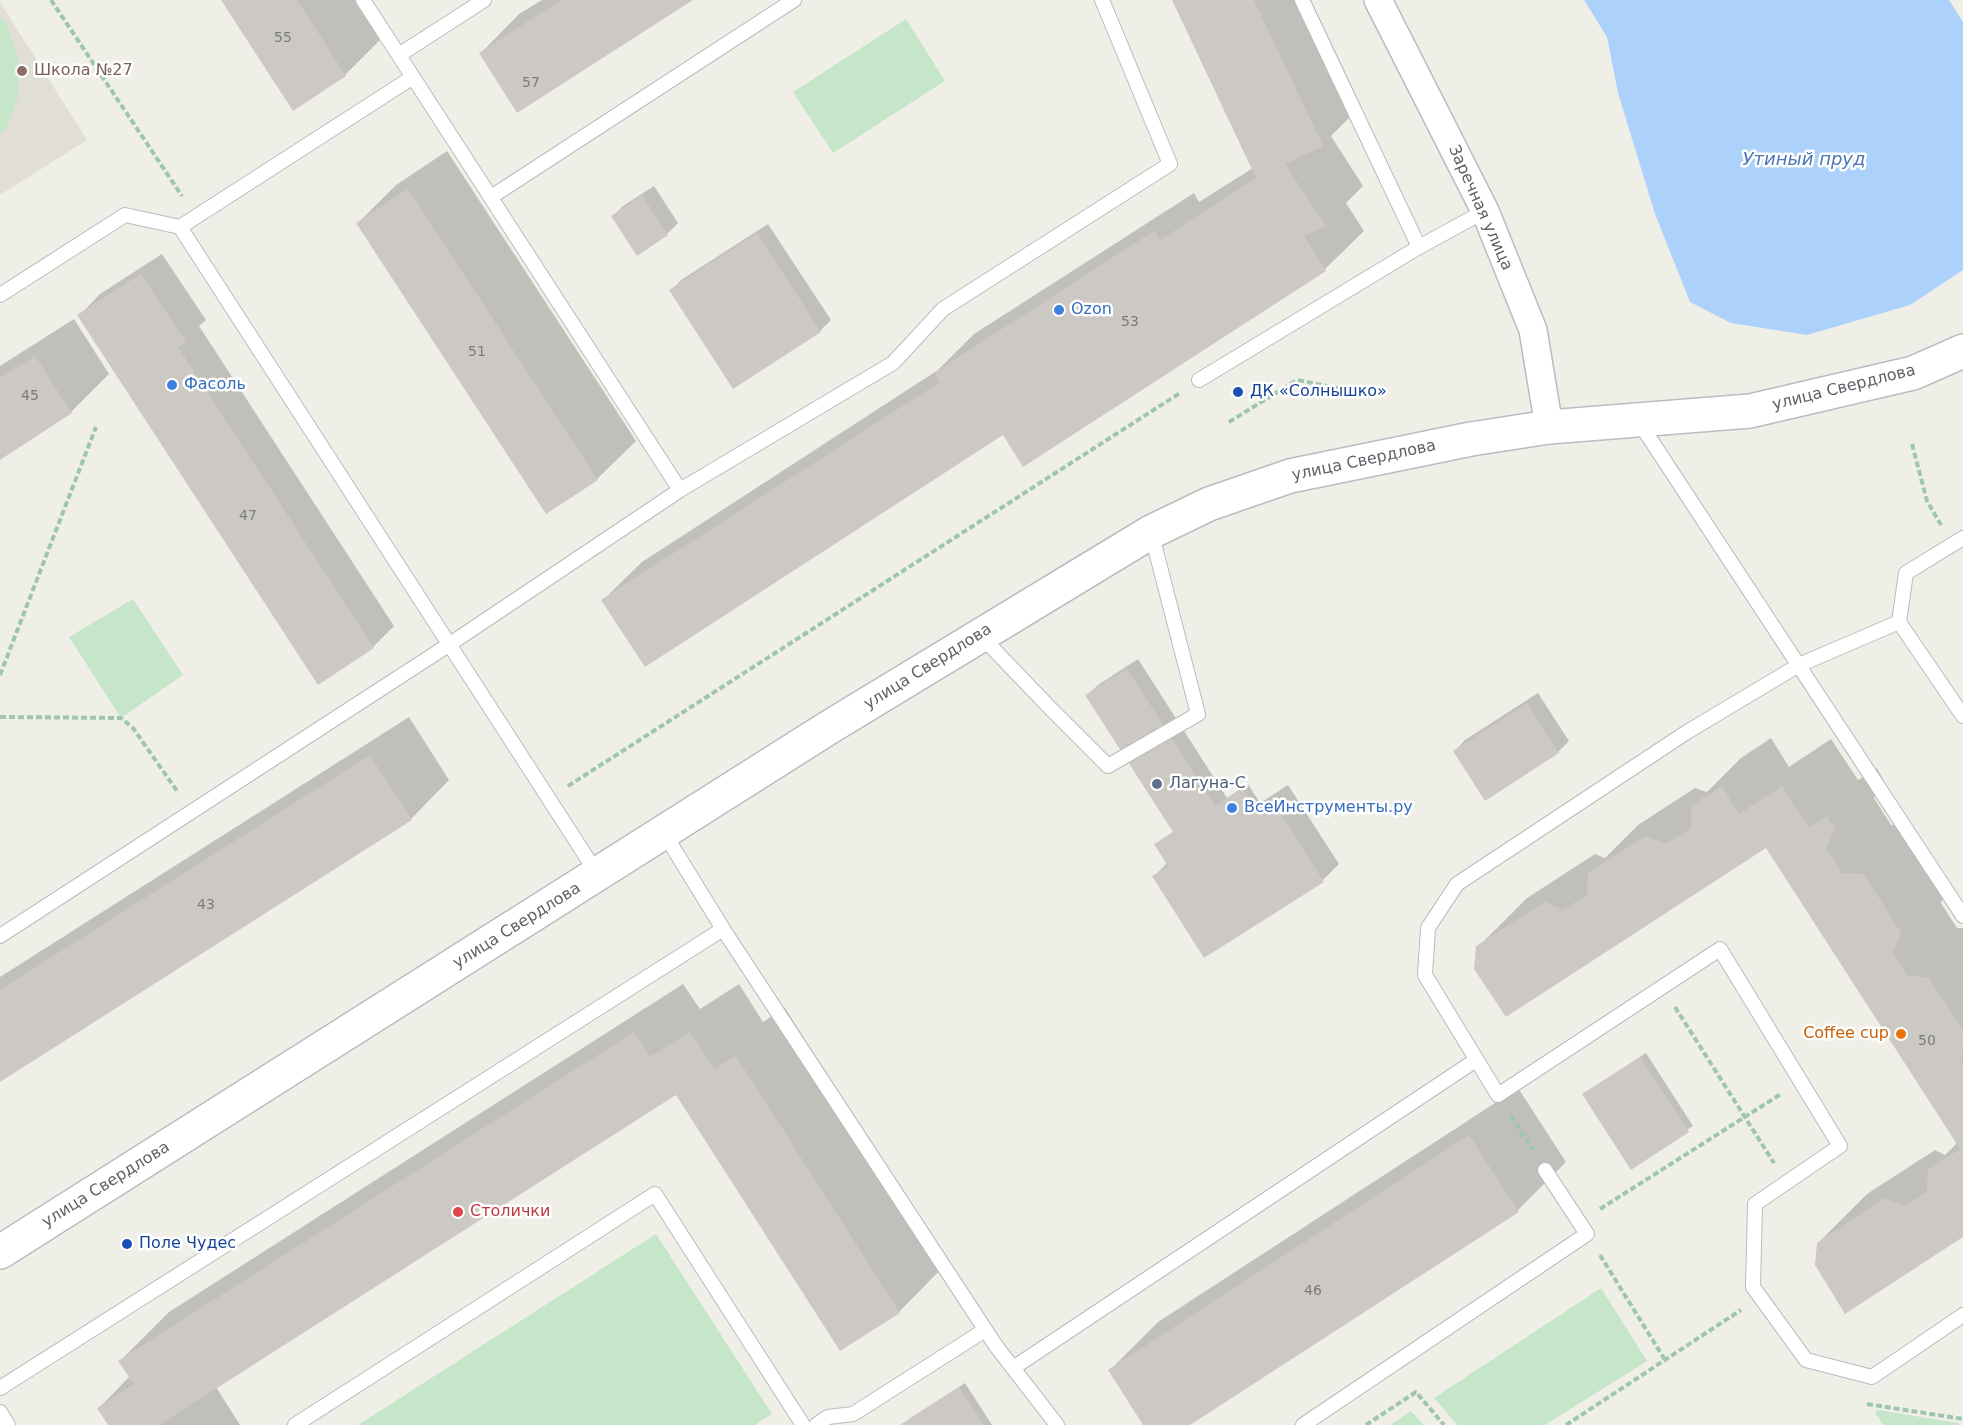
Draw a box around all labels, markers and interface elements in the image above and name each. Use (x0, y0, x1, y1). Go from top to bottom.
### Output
house number: 55 (274, 30, 292, 46)
place label: Школа №27 (34, 61, 133, 81)
marker: Школа №27 (15, 64, 29, 78)
house number: 57 (522, 75, 540, 91)
street label: Заречная улица (1444, 142, 1516, 274)
water label: Утиный пруд (1743, 149, 1865, 171)
place label: Ozon (1071, 300, 1112, 320)
marker: Ozon (1052, 303, 1066, 317)
house number: 53 (1121, 314, 1139, 330)
house number: 51 (468, 344, 486, 360)
street label: улица Свердлова (1770, 361, 1918, 415)
place label: Фасоль (184, 375, 246, 395)
marker: Фасоль (165, 378, 179, 392)
place label: ДК «Солнышко» (1250, 382, 1387, 402)
marker: ДК «Солнышко» (1231, 385, 1245, 399)
house number: 45 (21, 388, 39, 404)
street label: улица Свердлова (1290, 436, 1438, 486)
house number: 47 (239, 508, 257, 524)
street label: улица Свердлова (861, 620, 995, 714)
place label: Лагуна-С (1169, 774, 1246, 794)
marker: Лагуна-С (1150, 777, 1164, 791)
place label: ВсеИнструменты.ру (1244, 798, 1413, 818)
marker: ВсеИнструменты.ру (1225, 801, 1239, 815)
street label: улица Свердлова (450, 879, 584, 973)
house number: 43 (197, 897, 215, 913)
place label: Coffee cup (1803, 1024, 1889, 1044)
marker: Coffee cup (1894, 1027, 1908, 1041)
house number: 50 (1918, 1033, 1936, 1049)
street label: улица Свердлова (39, 1138, 173, 1232)
place label: Столички (470, 1202, 550, 1222)
marker: Столички (451, 1205, 465, 1219)
place label: Поле Чудес (139, 1234, 236, 1254)
marker: Поле Чудес (120, 1237, 134, 1251)
house number: 46 (1304, 1283, 1322, 1299)

